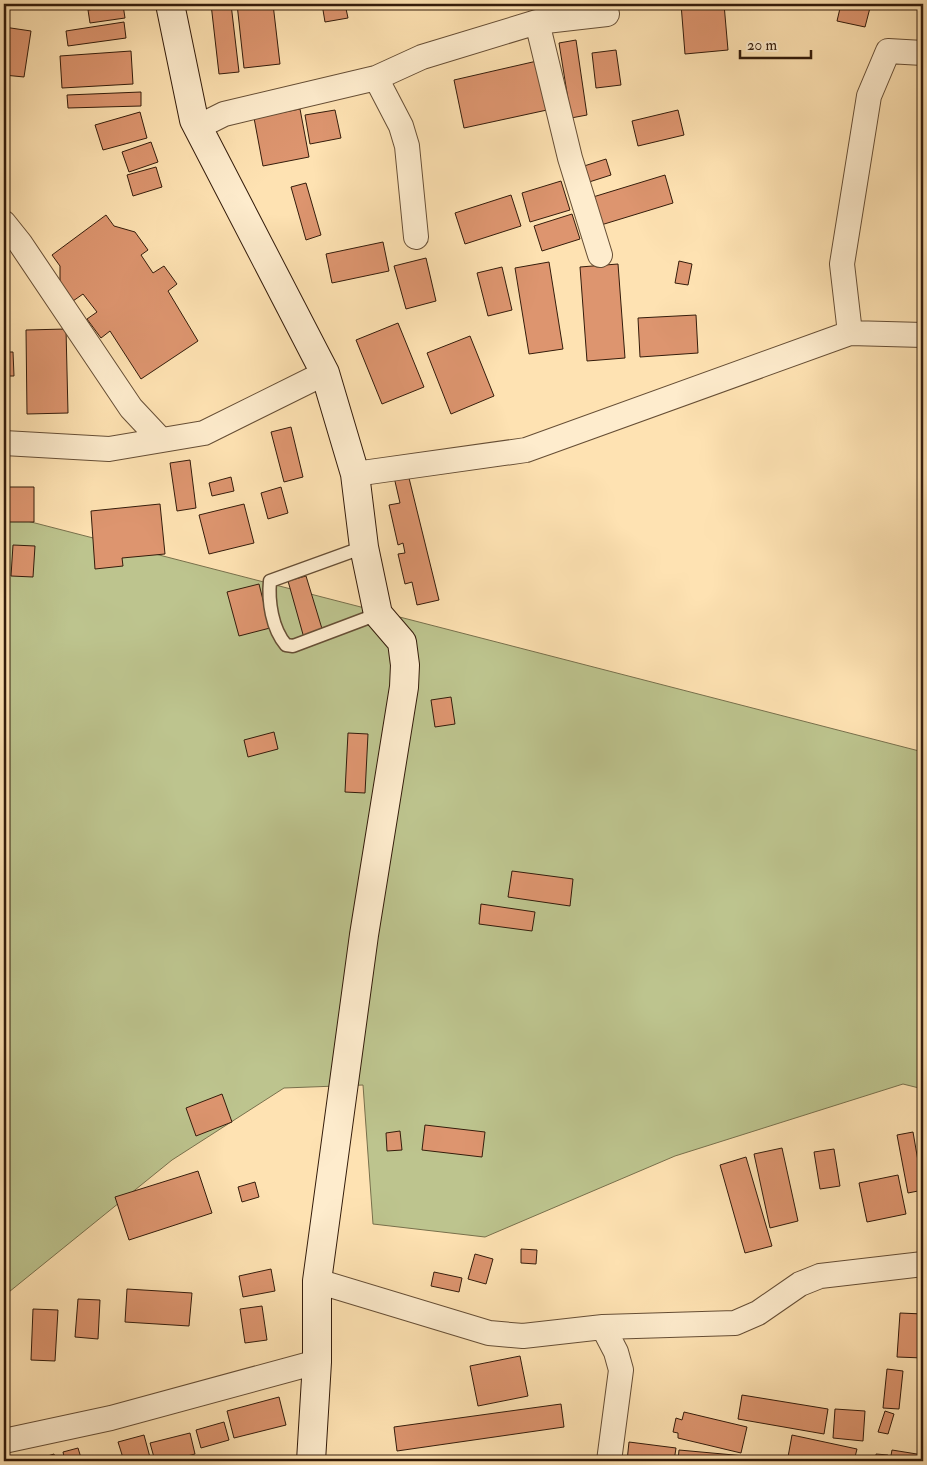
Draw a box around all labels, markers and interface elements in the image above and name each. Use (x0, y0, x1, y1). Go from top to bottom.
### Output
scale bar (740, 28, 811, 60)
text: 20 m (747, 36, 777, 55)

